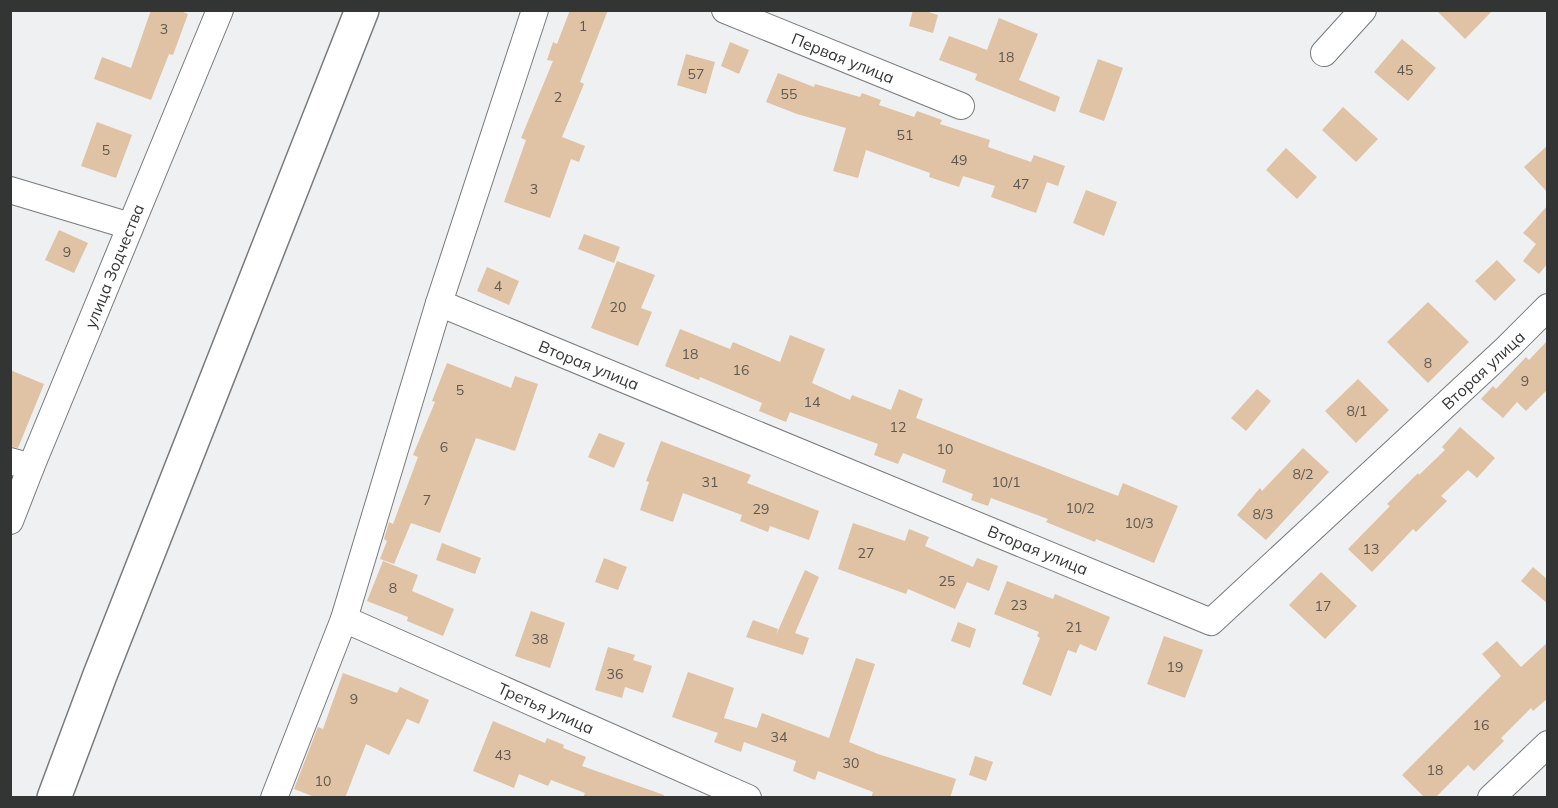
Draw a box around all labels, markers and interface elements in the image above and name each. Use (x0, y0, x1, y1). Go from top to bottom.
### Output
house number: 1 (579, 17, 587, 35)
house number: 3 (160, 20, 168, 38)
street label: Первая улица (789, 28, 897, 88)
house number: 18 (998, 48, 1014, 66)
house number: 45 (1397, 61, 1413, 79)
house number: 57 (688, 65, 704, 83)
house number: 55 (781, 85, 797, 103)
house number: 2 (554, 88, 562, 106)
house number: 51 (897, 126, 913, 144)
house number: 5 (102, 141, 110, 159)
house number: 49 (951, 151, 967, 169)
house number: 47 (1013, 175, 1029, 193)
house number: 3 (530, 180, 538, 198)
street label: улица Зодчества (80, 201, 148, 331)
house number: 9 (63, 243, 71, 261)
house number: 4 (494, 277, 503, 295)
house number: 20 (610, 298, 626, 316)
street label: Вторая улица (1437, 326, 1529, 414)
street label: Вторая улица (536, 336, 642, 394)
house number: 18 (682, 345, 698, 363)
house number: 8 (1424, 354, 1432, 372)
house number: 16 (733, 361, 749, 379)
house number: 9 (1521, 372, 1529, 390)
house number: 5 (456, 381, 464, 399)
house number: 14 (804, 393, 821, 411)
house number: 8/1 (1347, 402, 1367, 420)
house number: 12 (890, 418, 906, 436)
house number: 6 (440, 438, 448, 456)
house number: 10 (937, 440, 953, 458)
house number: 8/2 (1293, 465, 1313, 483)
house number: 31 (702, 473, 718, 491)
house number: 10/1 (991, 473, 1021, 491)
house number: 7 (423, 491, 431, 509)
house number: 10/2 (1065, 499, 1095, 517)
house number: 29 (753, 500, 769, 518)
house number: 8/3 (1253, 505, 1273, 523)
house number: 10/3 (1124, 514, 1154, 532)
street label: Вторая улица (985, 521, 1091, 579)
house number: 13 (1363, 540, 1379, 558)
house number: 27 (858, 544, 874, 562)
house number: 25 (939, 572, 955, 590)
house number: 8 (389, 579, 397, 597)
house number: 23 (1011, 596, 1027, 614)
house number: 17 (1315, 597, 1331, 615)
house number: 21 (1066, 618, 1082, 636)
house number: 38 (532, 630, 548, 648)
house number: 19 (1167, 658, 1183, 676)
house number: 36 (607, 665, 623, 683)
street label: Третья улица (495, 678, 597, 738)
house number: 9 (350, 690, 358, 708)
house number: 16 (1473, 716, 1489, 734)
house number: 34 (771, 728, 788, 746)
house number: 43 (495, 746, 511, 764)
house number: 30 (843, 754, 859, 772)
house number: 18 (1427, 761, 1443, 779)
house number: 10 (315, 772, 331, 790)

